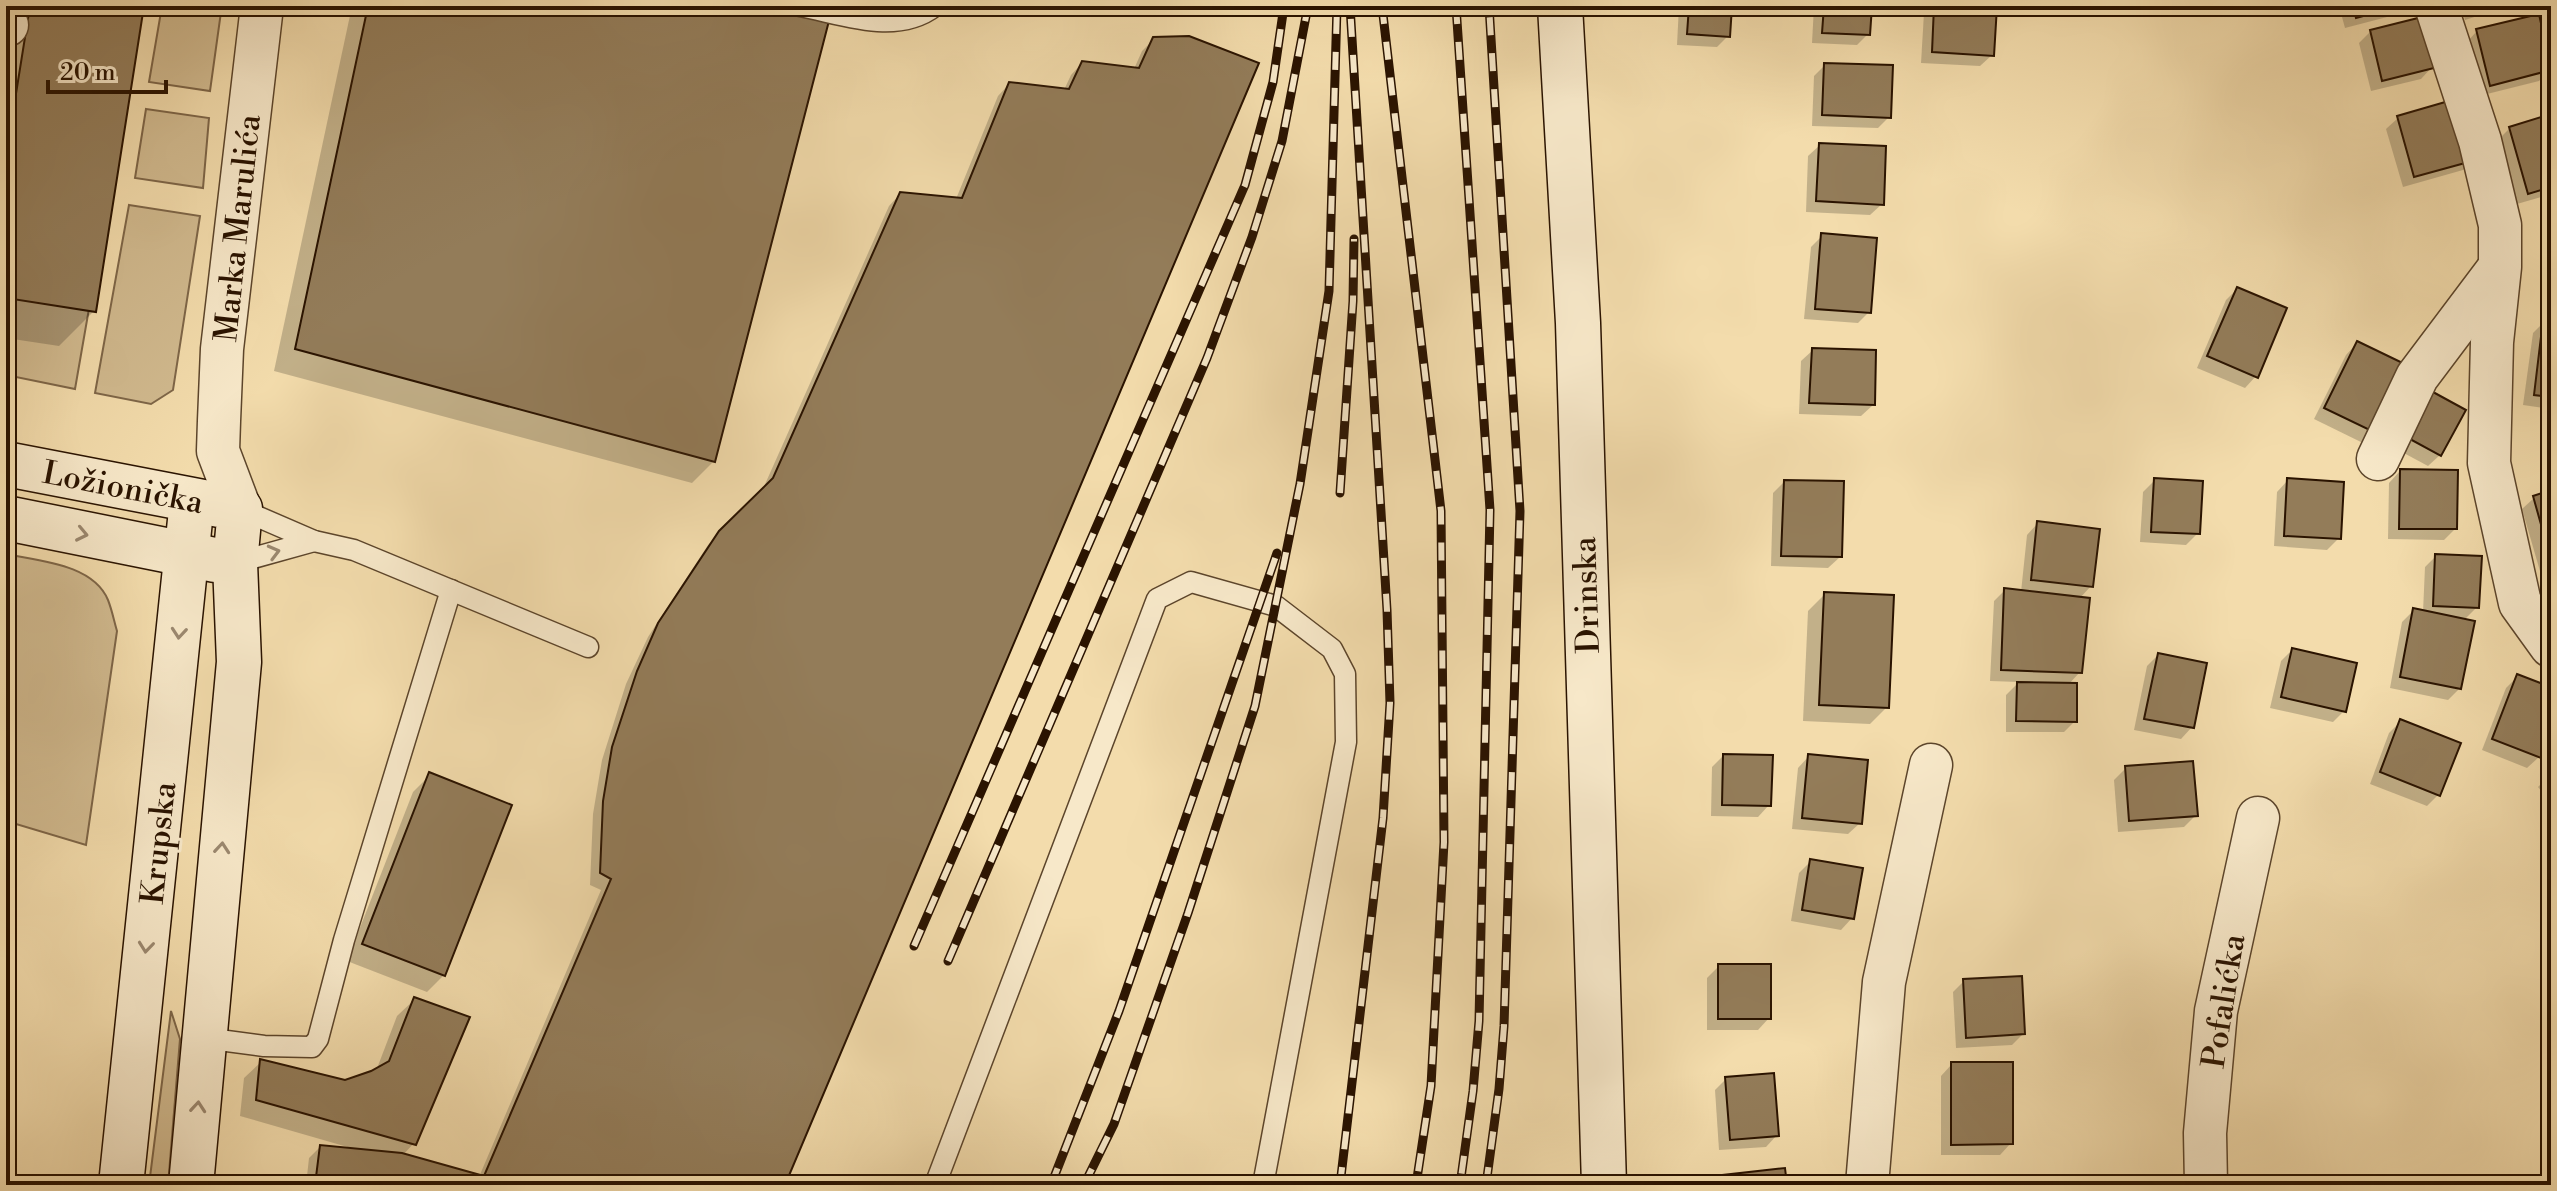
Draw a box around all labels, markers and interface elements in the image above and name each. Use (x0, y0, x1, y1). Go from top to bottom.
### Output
scale bar (48, 44, 166, 94)
text: 20 m (60, 58, 116, 88)
street label: Marka Marulića (206, 112, 270, 344)
street label: Ložionička (39, 453, 207, 523)
one-way arrow (75, 525, 89, 542)
street label: Drinska (1565, 535, 1609, 654)
one-way arrow (267, 545, 281, 561)
one-way arrow (171, 627, 188, 640)
street label: Krupska (133, 779, 185, 906)
one-way arrow (213, 842, 230, 855)
street label: Pofalićka (2194, 931, 2254, 1071)
one-way arrow (138, 941, 155, 954)
one-way arrow (189, 1100, 206, 1113)

